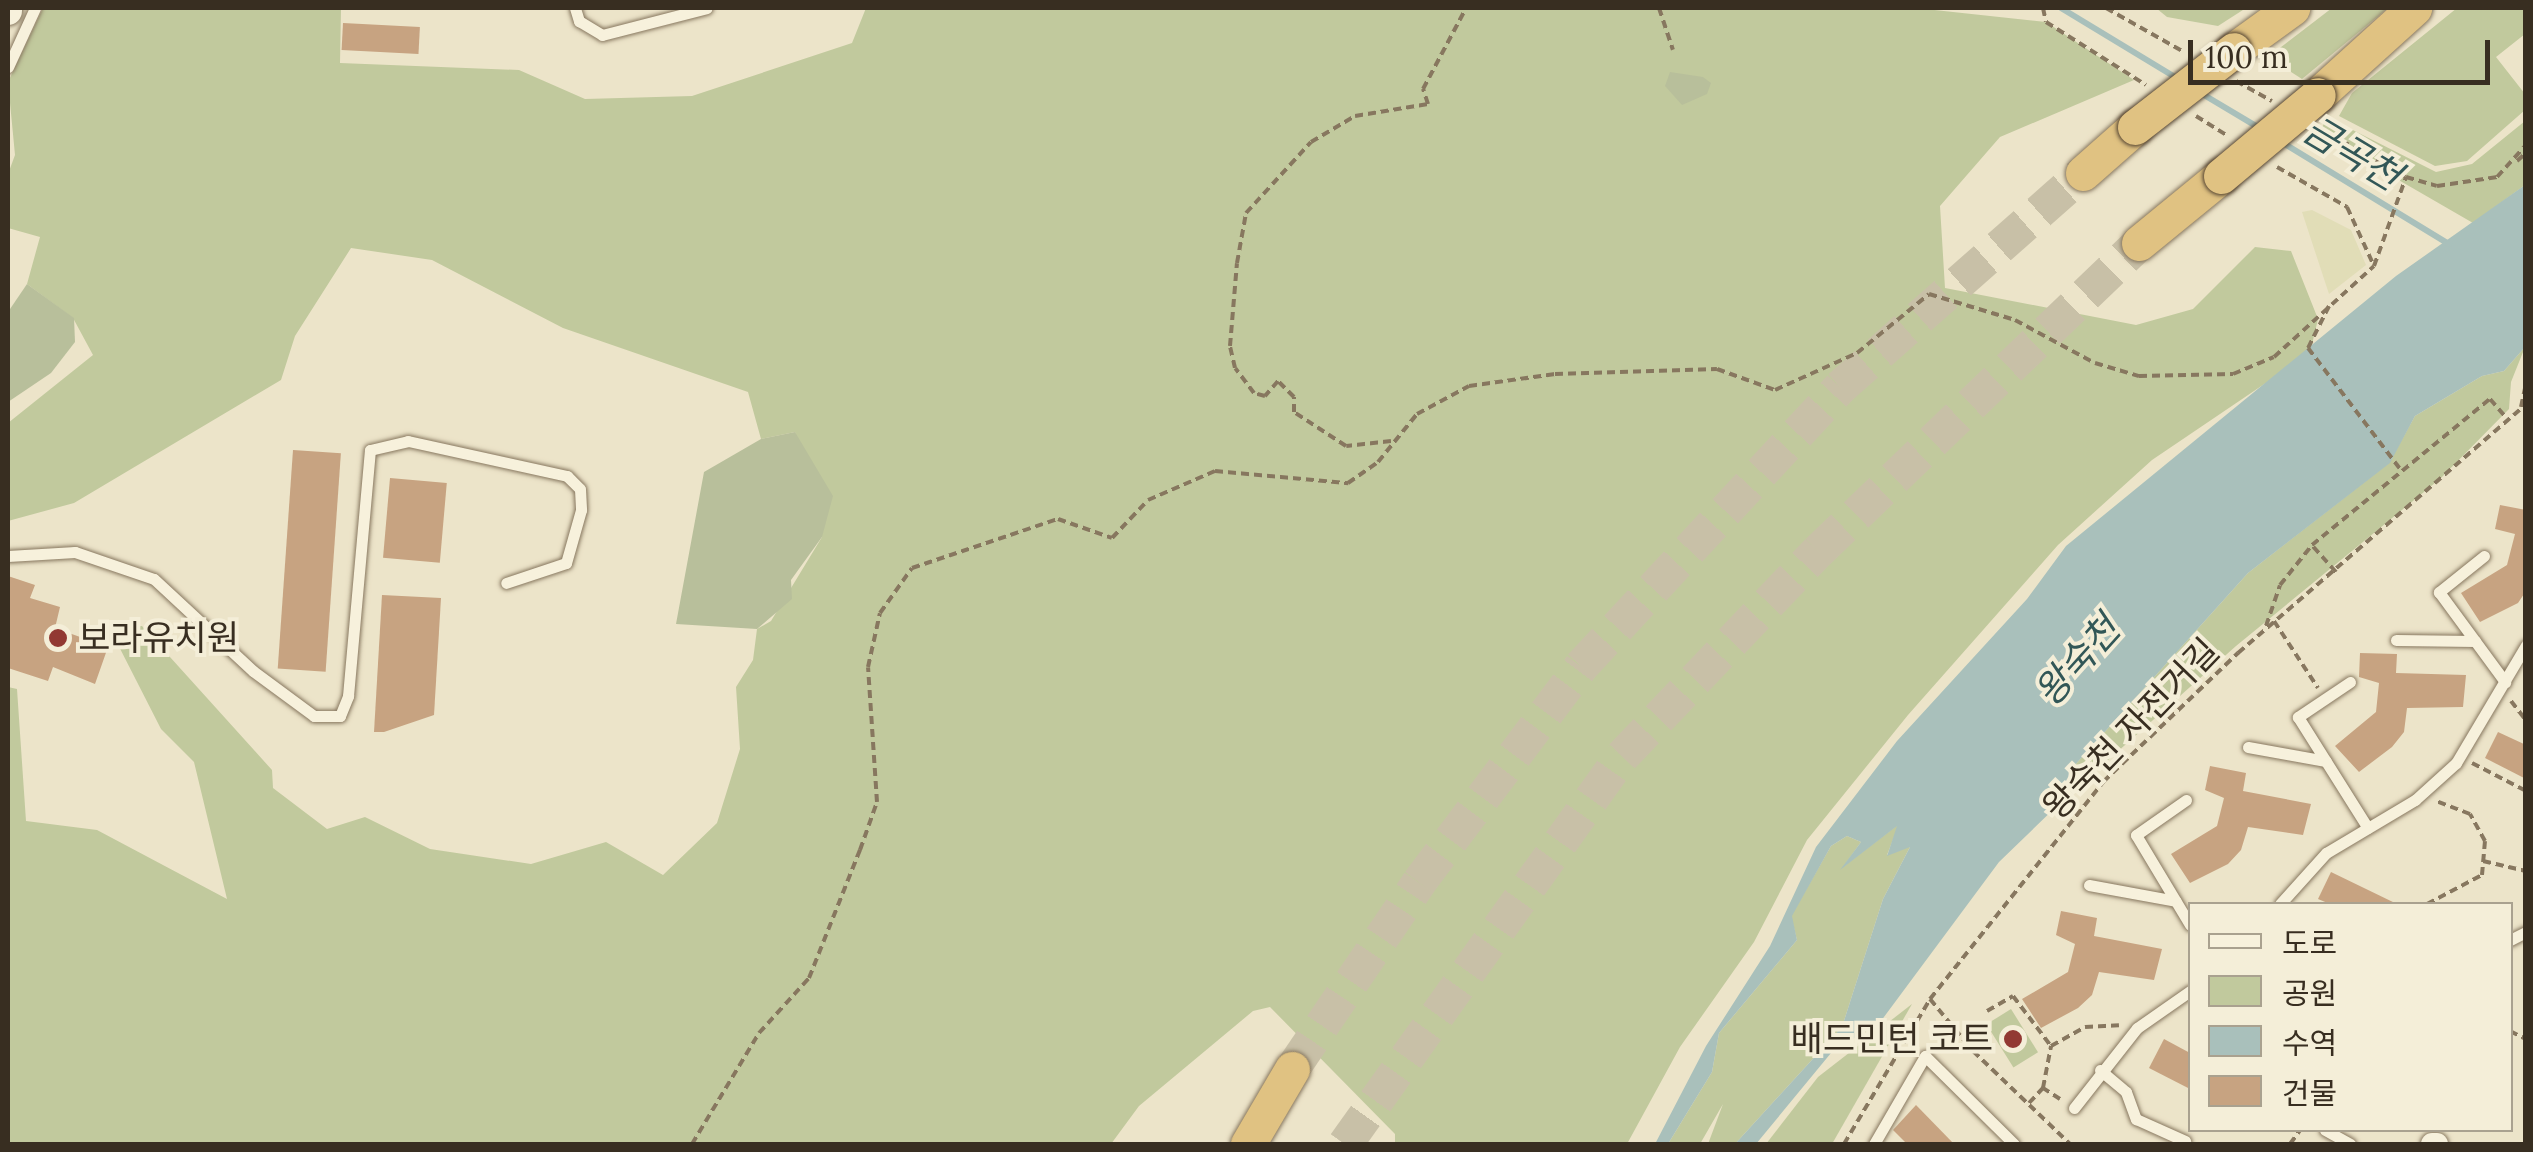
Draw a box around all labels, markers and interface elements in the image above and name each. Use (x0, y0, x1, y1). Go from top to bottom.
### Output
scale bar (2193, 20, 2496, 82)
text: 100 m (2205, 38, 2288, 76)
water label: 금곡천 (2295, 106, 2409, 200)
water label: 왕숙천 (2025, 607, 2129, 715)
place label: 보라유치원 (78, 617, 239, 659)
marker: 보라유치원 (47, 627, 69, 649)
street label: 왕숙천 자전거길 (2034, 630, 2228, 828)
legend (2188, 902, 2513, 1132)
text: 도로 (2282, 924, 2337, 962)
text: 공원 (2282, 974, 2337, 1012)
place label: 배드민턴 코트 (1791, 1018, 1993, 1060)
text: 수역 (2282, 1024, 2337, 1062)
marker: 배드민턴 코트 (2002, 1028, 2024, 1050)
text: 건물 (2282, 1074, 2337, 1112)

